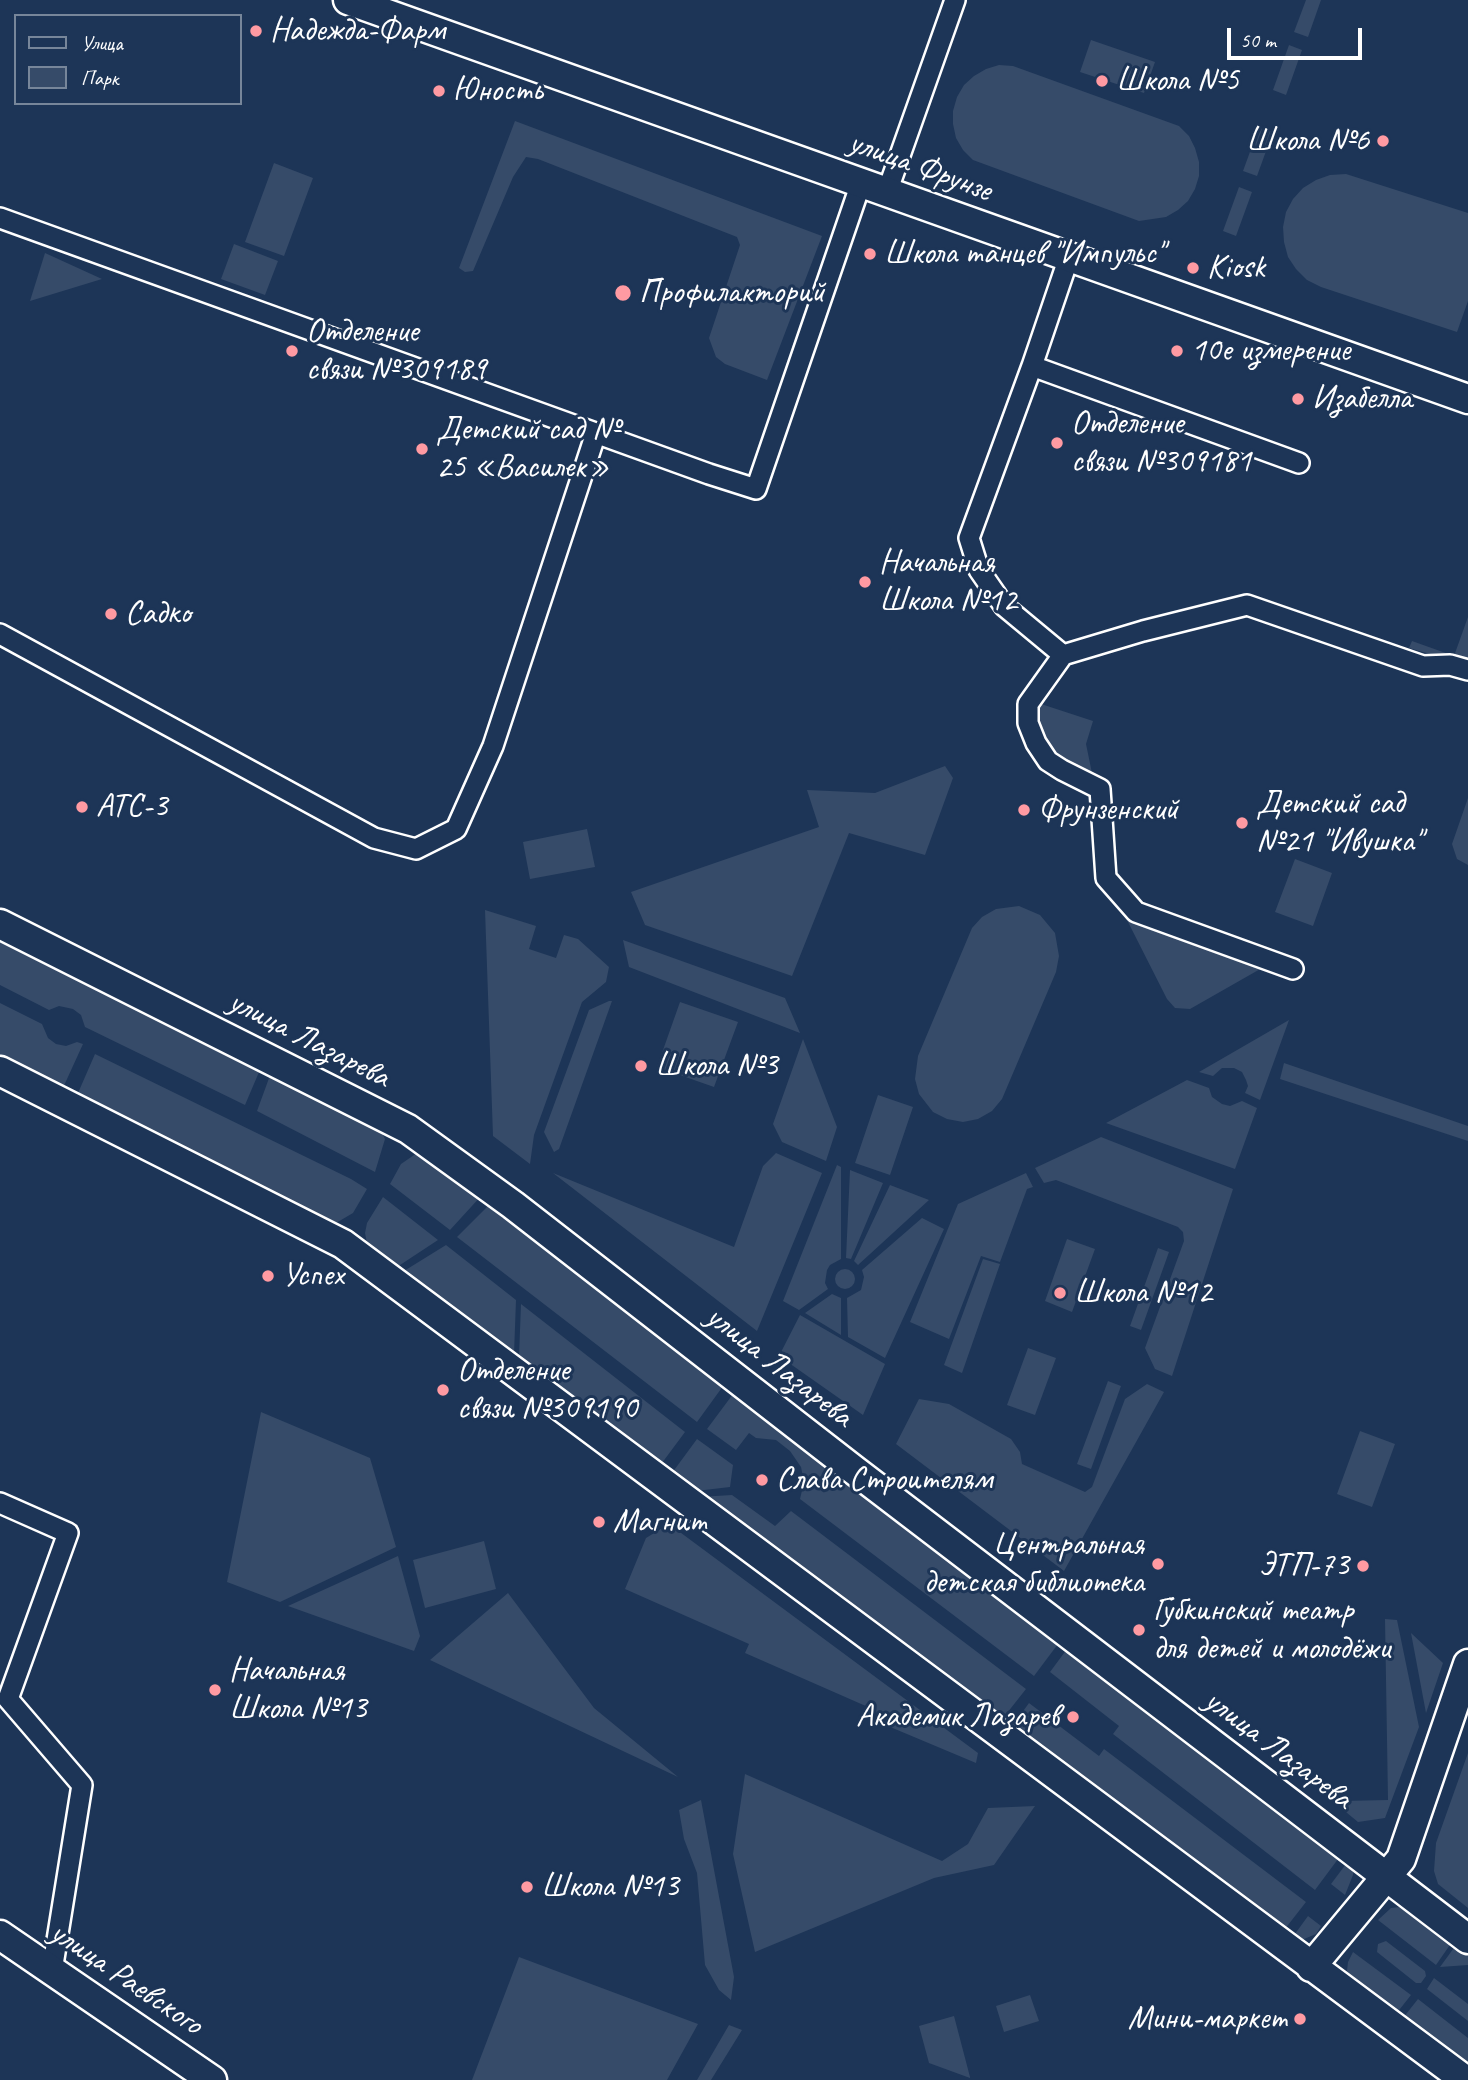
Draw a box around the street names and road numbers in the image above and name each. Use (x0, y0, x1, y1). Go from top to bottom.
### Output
street label: улица Фрунзе (843, 123, 997, 211)
street label: улица Лазарева (222, 982, 396, 1098)
street label: улица Лазарева (698, 1297, 860, 1437)
street label: улица Лазарева (1196, 1681, 1360, 1819)
street label: улица Раевского (42, 1913, 210, 2045)

